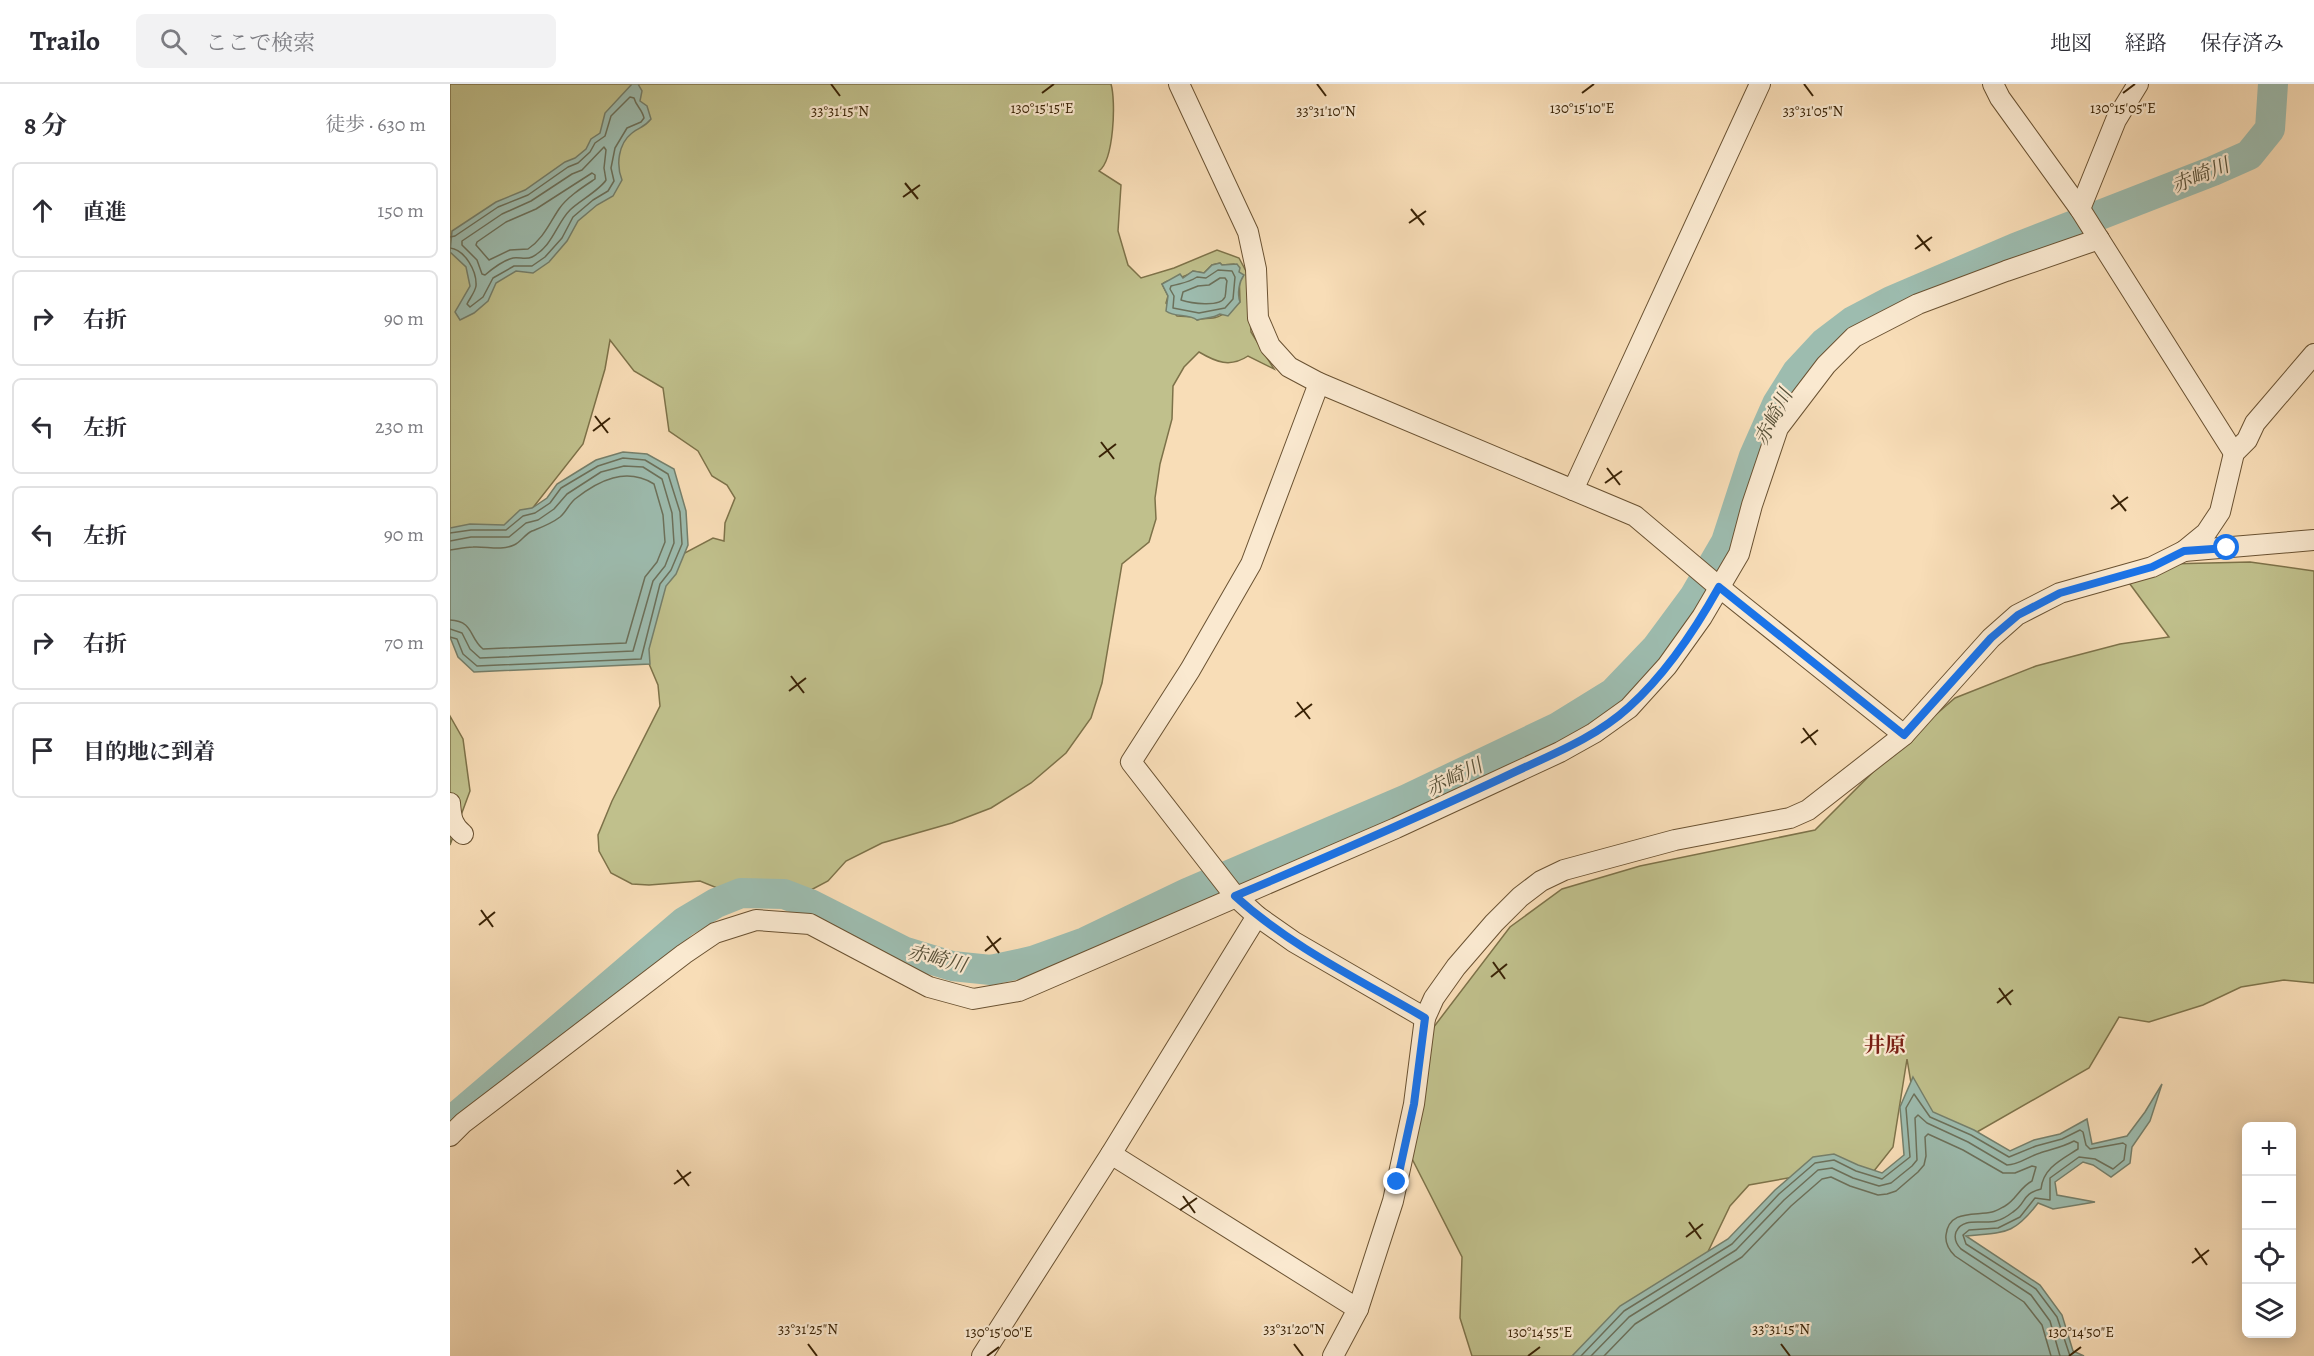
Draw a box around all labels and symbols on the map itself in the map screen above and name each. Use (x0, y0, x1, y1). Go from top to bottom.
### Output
text: 130°15'15"E (1010, 98, 1074, 118)
text: 130°15'10"E (1550, 98, 1614, 118)
text: 130°15'05"E (2090, 98, 2156, 118)
text: 33°31'15"N (811, 101, 869, 121)
text: 33°31'10"N (1296, 101, 1356, 121)
text: 33°31'05"N (1783, 101, 1844, 121)
water label: 赤崎川 (2167, 151, 2235, 199)
water label: 赤崎川 (1748, 383, 1800, 450)
route start (2213, 534, 2239, 560)
water label: 赤崎川 (1421, 751, 1489, 803)
water label: 赤崎川 (905, 938, 971, 979)
district label: 井原 (1864, 1031, 1906, 1059)
route end (1383, 1168, 1409, 1194)
text: 33°31'25"N (778, 1319, 838, 1339)
text: 33°31'20"N (1263, 1319, 1325, 1339)
text: 33°31'15"N (1752, 1319, 1810, 1339)
text: 130°15'00"E (965, 1322, 1033, 1342)
text: 130°14'55"E (1508, 1322, 1572, 1342)
text: 130°14'50"E (2048, 1322, 2114, 1342)

